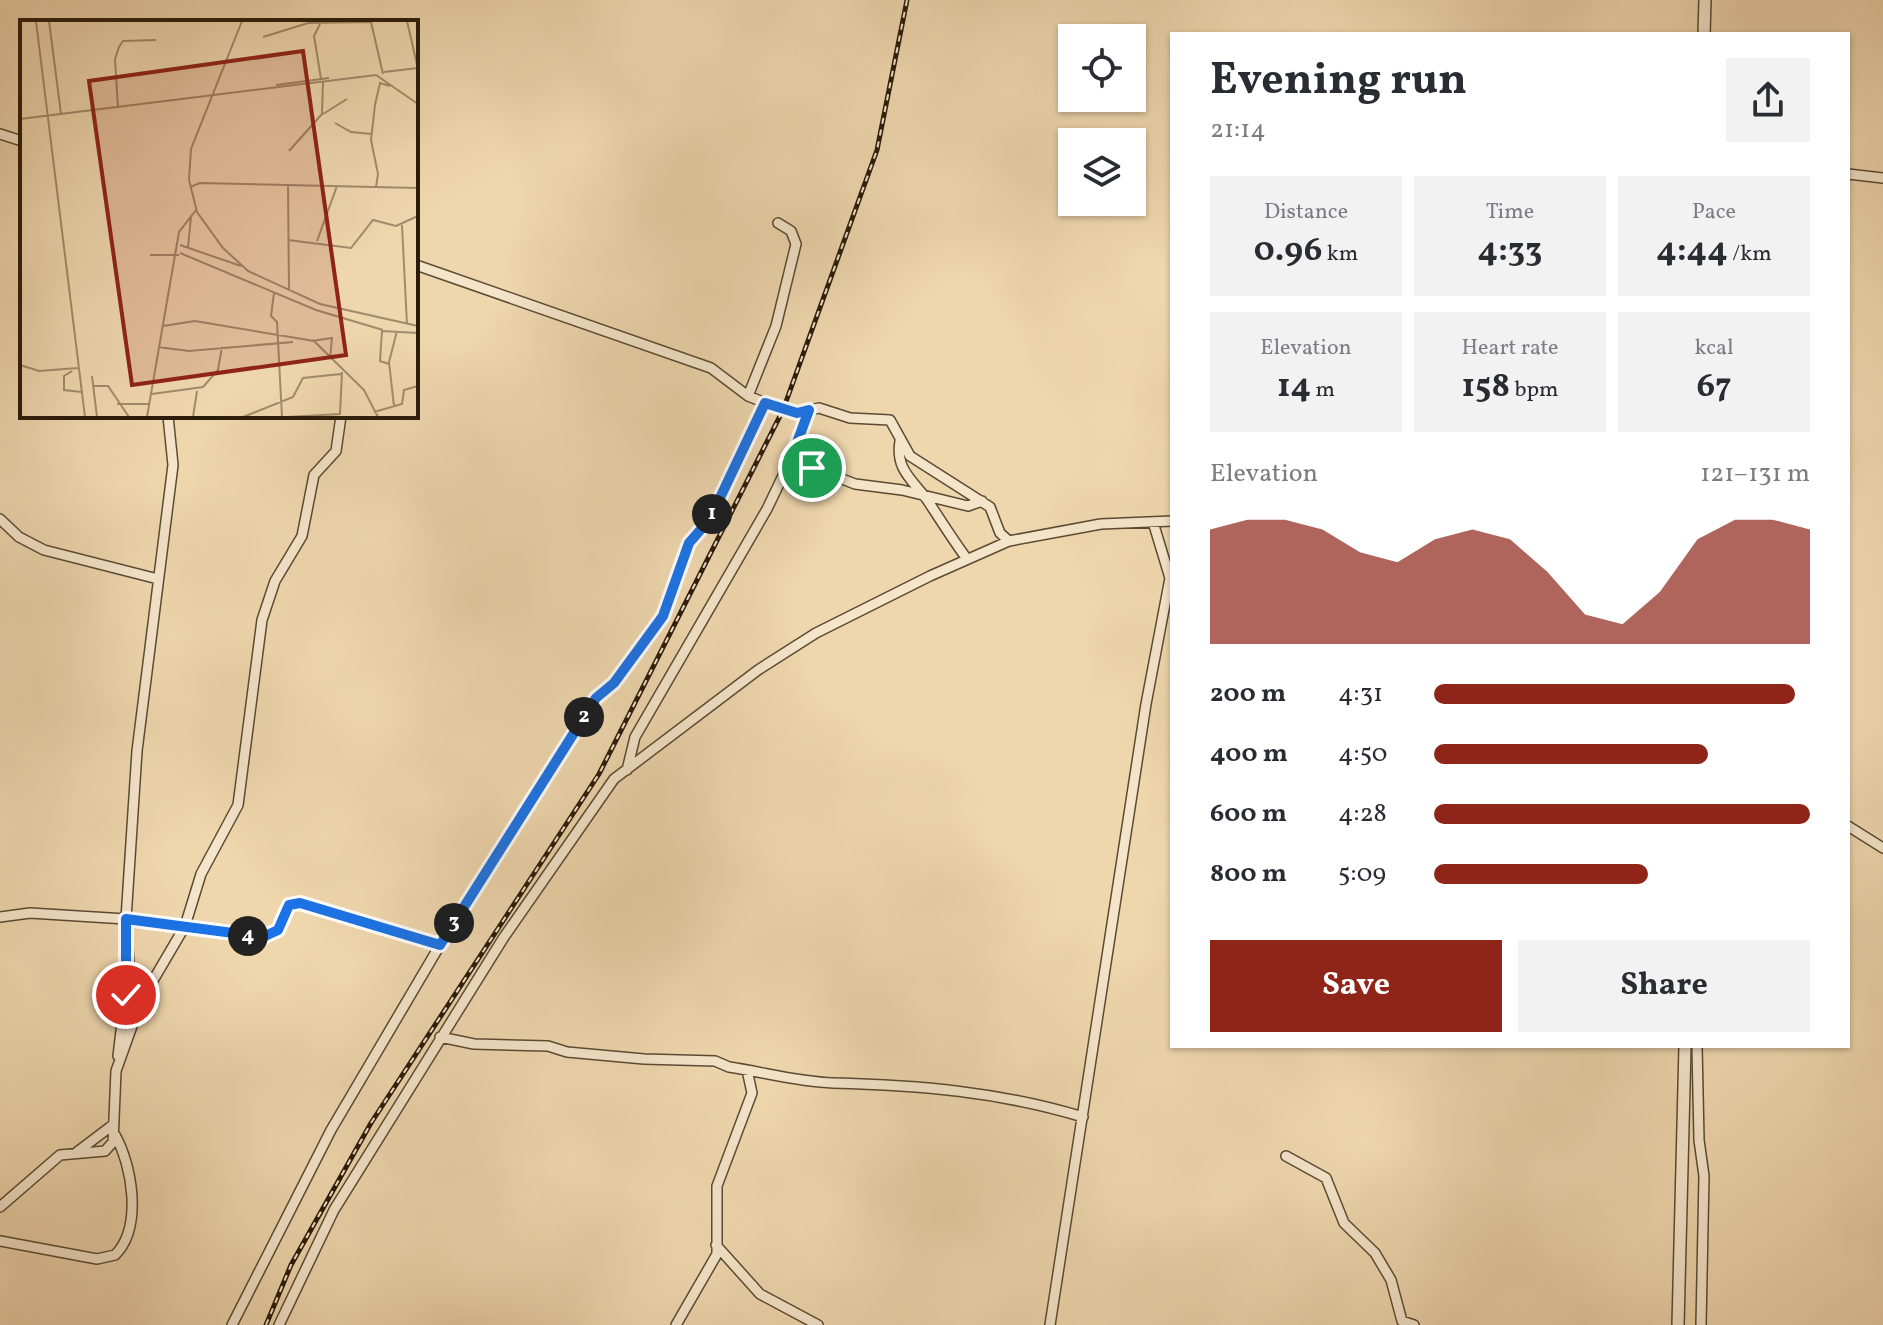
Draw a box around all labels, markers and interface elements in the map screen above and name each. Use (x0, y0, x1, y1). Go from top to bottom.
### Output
inset map (20, 20, 418, 418)
map controls (1058, 24, 1146, 216)
button: locate (1058, 24, 1146, 112)
text: Evening run (1210, 51, 1467, 112)
button: share (1726, 58, 1810, 142)
text: 21:14 (1210, 112, 1266, 148)
button: layers (1058, 128, 1146, 216)
text: Distance (1264, 197, 1348, 228)
text: Time (1486, 197, 1534, 228)
text: Pace (1692, 197, 1736, 228)
text: 0.96 (1254, 228, 1322, 275)
text: 4:33 (1478, 228, 1542, 275)
text: 4:44 (1656, 228, 1728, 275)
text: km (1322, 239, 1358, 270)
text: /km (1728, 239, 1772, 270)
text: Elevation (1260, 333, 1352, 364)
text: Heart rate (1461, 333, 1559, 364)
text: kcal (1694, 333, 1734, 364)
text: 14 (1277, 364, 1311, 411)
text: 158 (1461, 364, 1510, 411)
text: 67 (1697, 364, 1731, 411)
text: m (1311, 375, 1335, 406)
text: bpm (1510, 375, 1559, 406)
pin (778, 434, 846, 502)
icon: arrive (790, 446, 834, 490)
text: Elevation (1210, 456, 1318, 492)
text: 121–131 m (1700, 456, 1810, 492)
pin: 1 (692, 494, 732, 534)
text: 1 (708, 498, 716, 529)
text: 200 m (1210, 676, 1286, 712)
text: 4:31 (1338, 676, 1383, 712)
pin: 2 (564, 697, 604, 737)
text: 2 (578, 701, 590, 732)
text: 400 m (1210, 736, 1288, 772)
text: 4:50 (1338, 736, 1387, 772)
text: 600 m (1210, 796, 1287, 832)
text: 4:28 (1338, 796, 1387, 832)
text: 800 m (1210, 856, 1287, 892)
text: 5:09 (1338, 856, 1386, 892)
pin: 3 (434, 903, 474, 943)
text: 3 (448, 907, 460, 938)
pin: 4 (228, 916, 268, 956)
text: 4 (241, 920, 255, 951)
button: Save (1210, 940, 1502, 1032)
button: Share (1518, 940, 1810, 1032)
pin (92, 961, 160, 1029)
icon: check (104, 973, 148, 1017)

